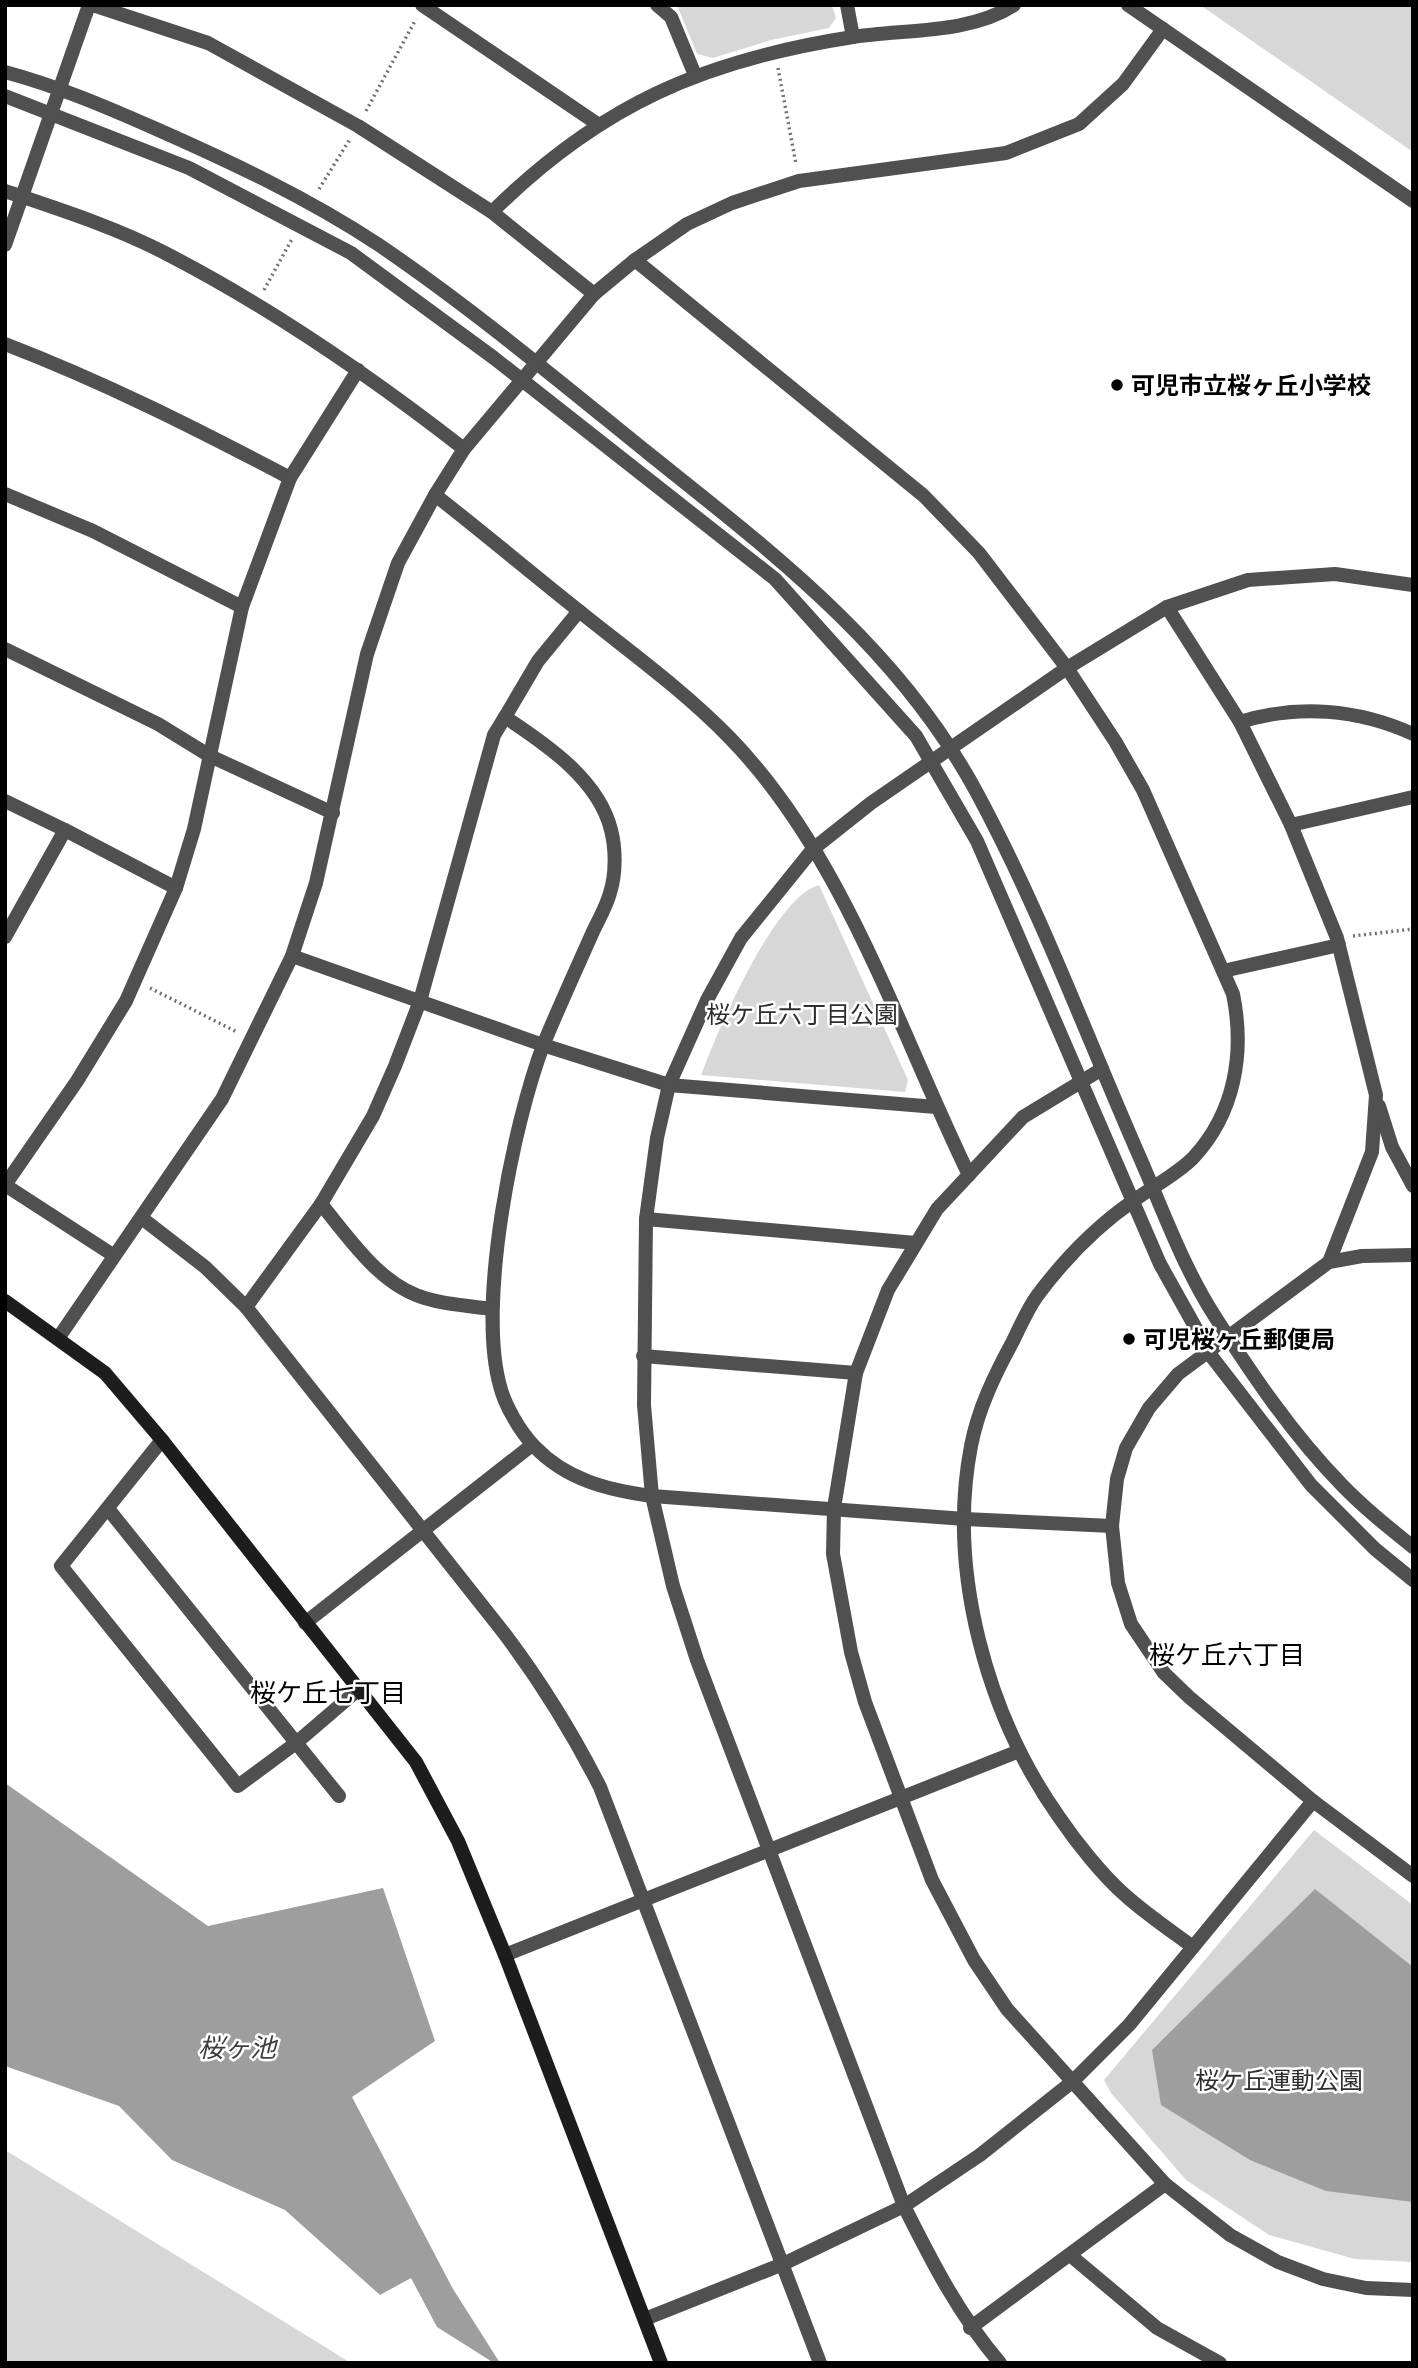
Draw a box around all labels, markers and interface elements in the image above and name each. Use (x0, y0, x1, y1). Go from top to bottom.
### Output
place label: 可児市立桜ヶ丘小学校 (1131, 371, 1371, 400)
marker: 可児市立桜ヶ丘小学校 (1109, 377, 1125, 393)
park label: 桜ケ丘六丁目公園 (706, 1000, 898, 1029)
place label: 可児桜ヶ丘郵便局 (1143, 1325, 1335, 1354)
marker: 可児桜ヶ丘郵便局 (1121, 1331, 1137, 1347)
district label: 桜ケ丘六丁目 (1149, 1640, 1305, 1670)
district label: 桜ケ丘七丁目 (250, 1678, 406, 1708)
water label: 桜ヶ池 (198, 2033, 279, 2063)
park label: 桜ケ丘運動公園 (1195, 2066, 1363, 2095)

